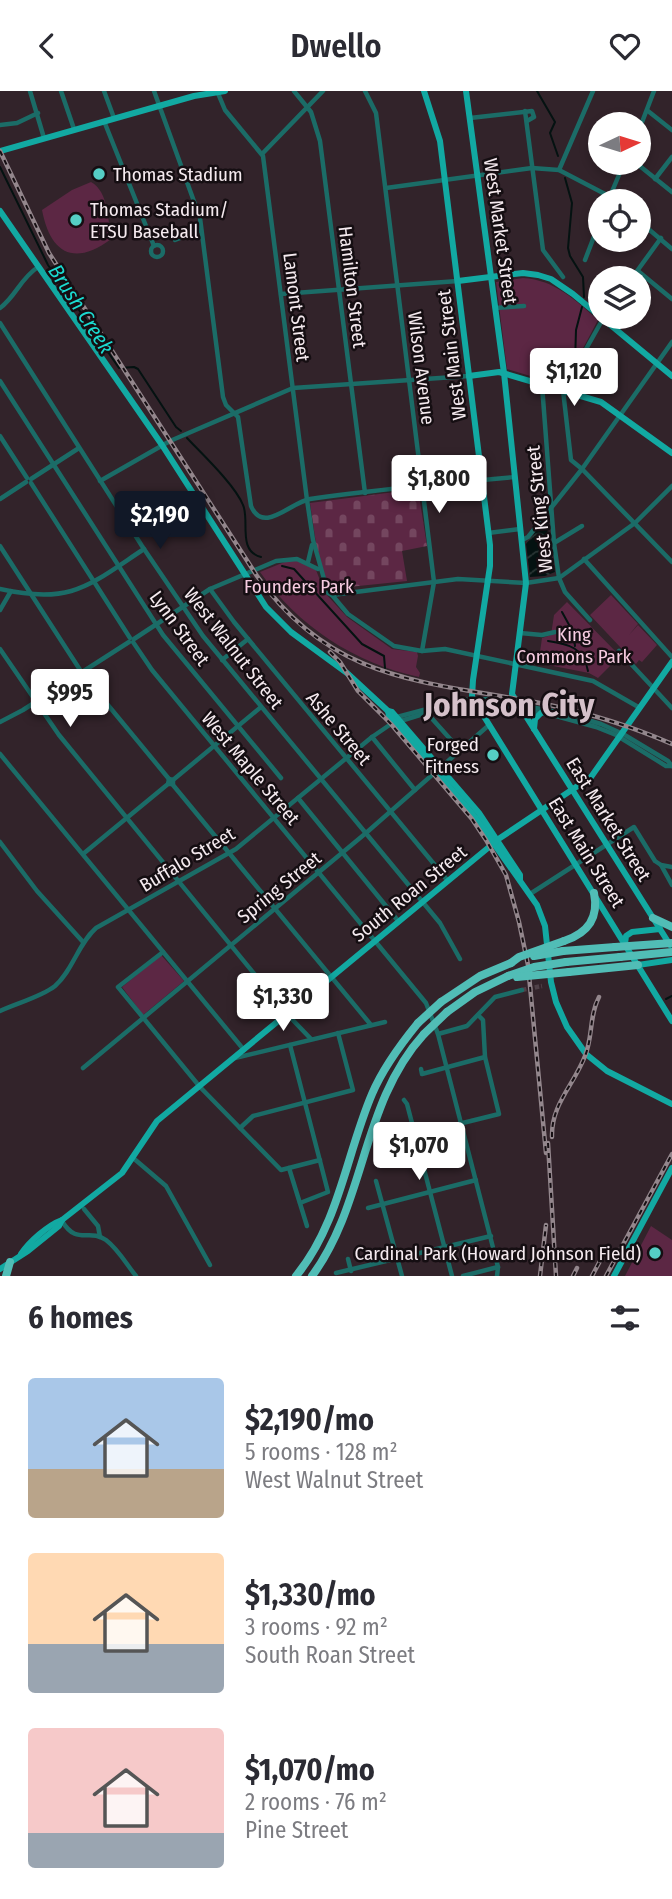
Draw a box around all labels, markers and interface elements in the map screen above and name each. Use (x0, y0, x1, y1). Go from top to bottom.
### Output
icon: back (28, 27, 66, 65)
text: Dwello (290, 27, 382, 65)
icon: heart (606, 27, 644, 65)
north arrow (588, 112, 651, 175)
map controls (588, 112, 651, 329)
street label: West Market Street (479, 157, 522, 306)
place label: Thomas Stadium (113, 163, 243, 186)
marker: Thomas Stadium (91, 166, 107, 182)
button: locate (588, 189, 651, 252)
place label: Thomas Stadium/ ETSU Baseball (90, 198, 228, 243)
marker: Thomas Stadium/ ETSU Baseball (68, 212, 84, 228)
street label: Hamilton Street (334, 225, 371, 350)
street label: Lamont Street (278, 251, 315, 364)
water label: Brush Creek (42, 259, 120, 359)
button: layers (588, 266, 651, 329)
street label: West Main Street (432, 288, 471, 421)
street label: Wilson Avenue (403, 310, 440, 426)
pin: $1,120 (517, 349, 631, 408)
text: $1,120 (546, 357, 602, 385)
street label: West King Street (521, 444, 558, 573)
pin: $1,800 (382, 455, 496, 515)
text: $1,800 (408, 464, 470, 492)
pin: $2,190 (103, 491, 217, 551)
text: $2,190 (131, 500, 189, 528)
park label: Founders Park (244, 575, 354, 598)
street label: West Walnut Street (179, 583, 289, 714)
street label: Lynn Street (145, 586, 215, 671)
park label: King Commons Park (517, 623, 632, 668)
pin: $995 (29, 669, 111, 729)
text: $995 (47, 678, 93, 706)
district label: Johnson City (422, 685, 595, 725)
street label: Ashe Street (301, 687, 376, 770)
street label: West Maple Street (197, 707, 305, 830)
place label: Forged Fitness (425, 733, 479, 778)
marker: Forged Fitness (485, 747, 501, 763)
street label: East Market Street (561, 753, 656, 886)
street label: East Main Street (544, 793, 630, 912)
street label: Buffalo Street (136, 822, 240, 897)
street label: South Roan Street (348, 840, 472, 947)
street label: Spring Street (233, 846, 326, 928)
pin: $1,330 (226, 974, 340, 1033)
text: $1,330 (253, 982, 313, 1010)
pin: $1,070 (362, 1123, 476, 1182)
text: $1,070 (389, 1131, 449, 1159)
place label: Cardinal Park (Howard Johnson Field) (355, 1242, 641, 1265)
marker: Cardinal Park (Howard Johnson Field) (647, 1245, 663, 1261)
icon: filters (606, 1299, 644, 1337)
text: 6 homes (28, 1300, 133, 1336)
text: $2,190/mo (245, 1402, 374, 1438)
icon: home (84, 1406, 168, 1490)
text: 5 rooms · 128 m² (245, 1438, 398, 1466)
text: West Walnut Street (245, 1466, 423, 1494)
text: $1,330/mo (245, 1577, 376, 1613)
icon: home (84, 1581, 168, 1665)
text: 3 rooms · 92 m² (245, 1613, 388, 1641)
text: South Roan Street (245, 1641, 415, 1669)
text: $1,070/mo (245, 1752, 375, 1788)
icon: home (84, 1756, 168, 1840)
text: 2 rooms · 76 m² (245, 1788, 387, 1816)
text: Pine Street (245, 1816, 348, 1844)

